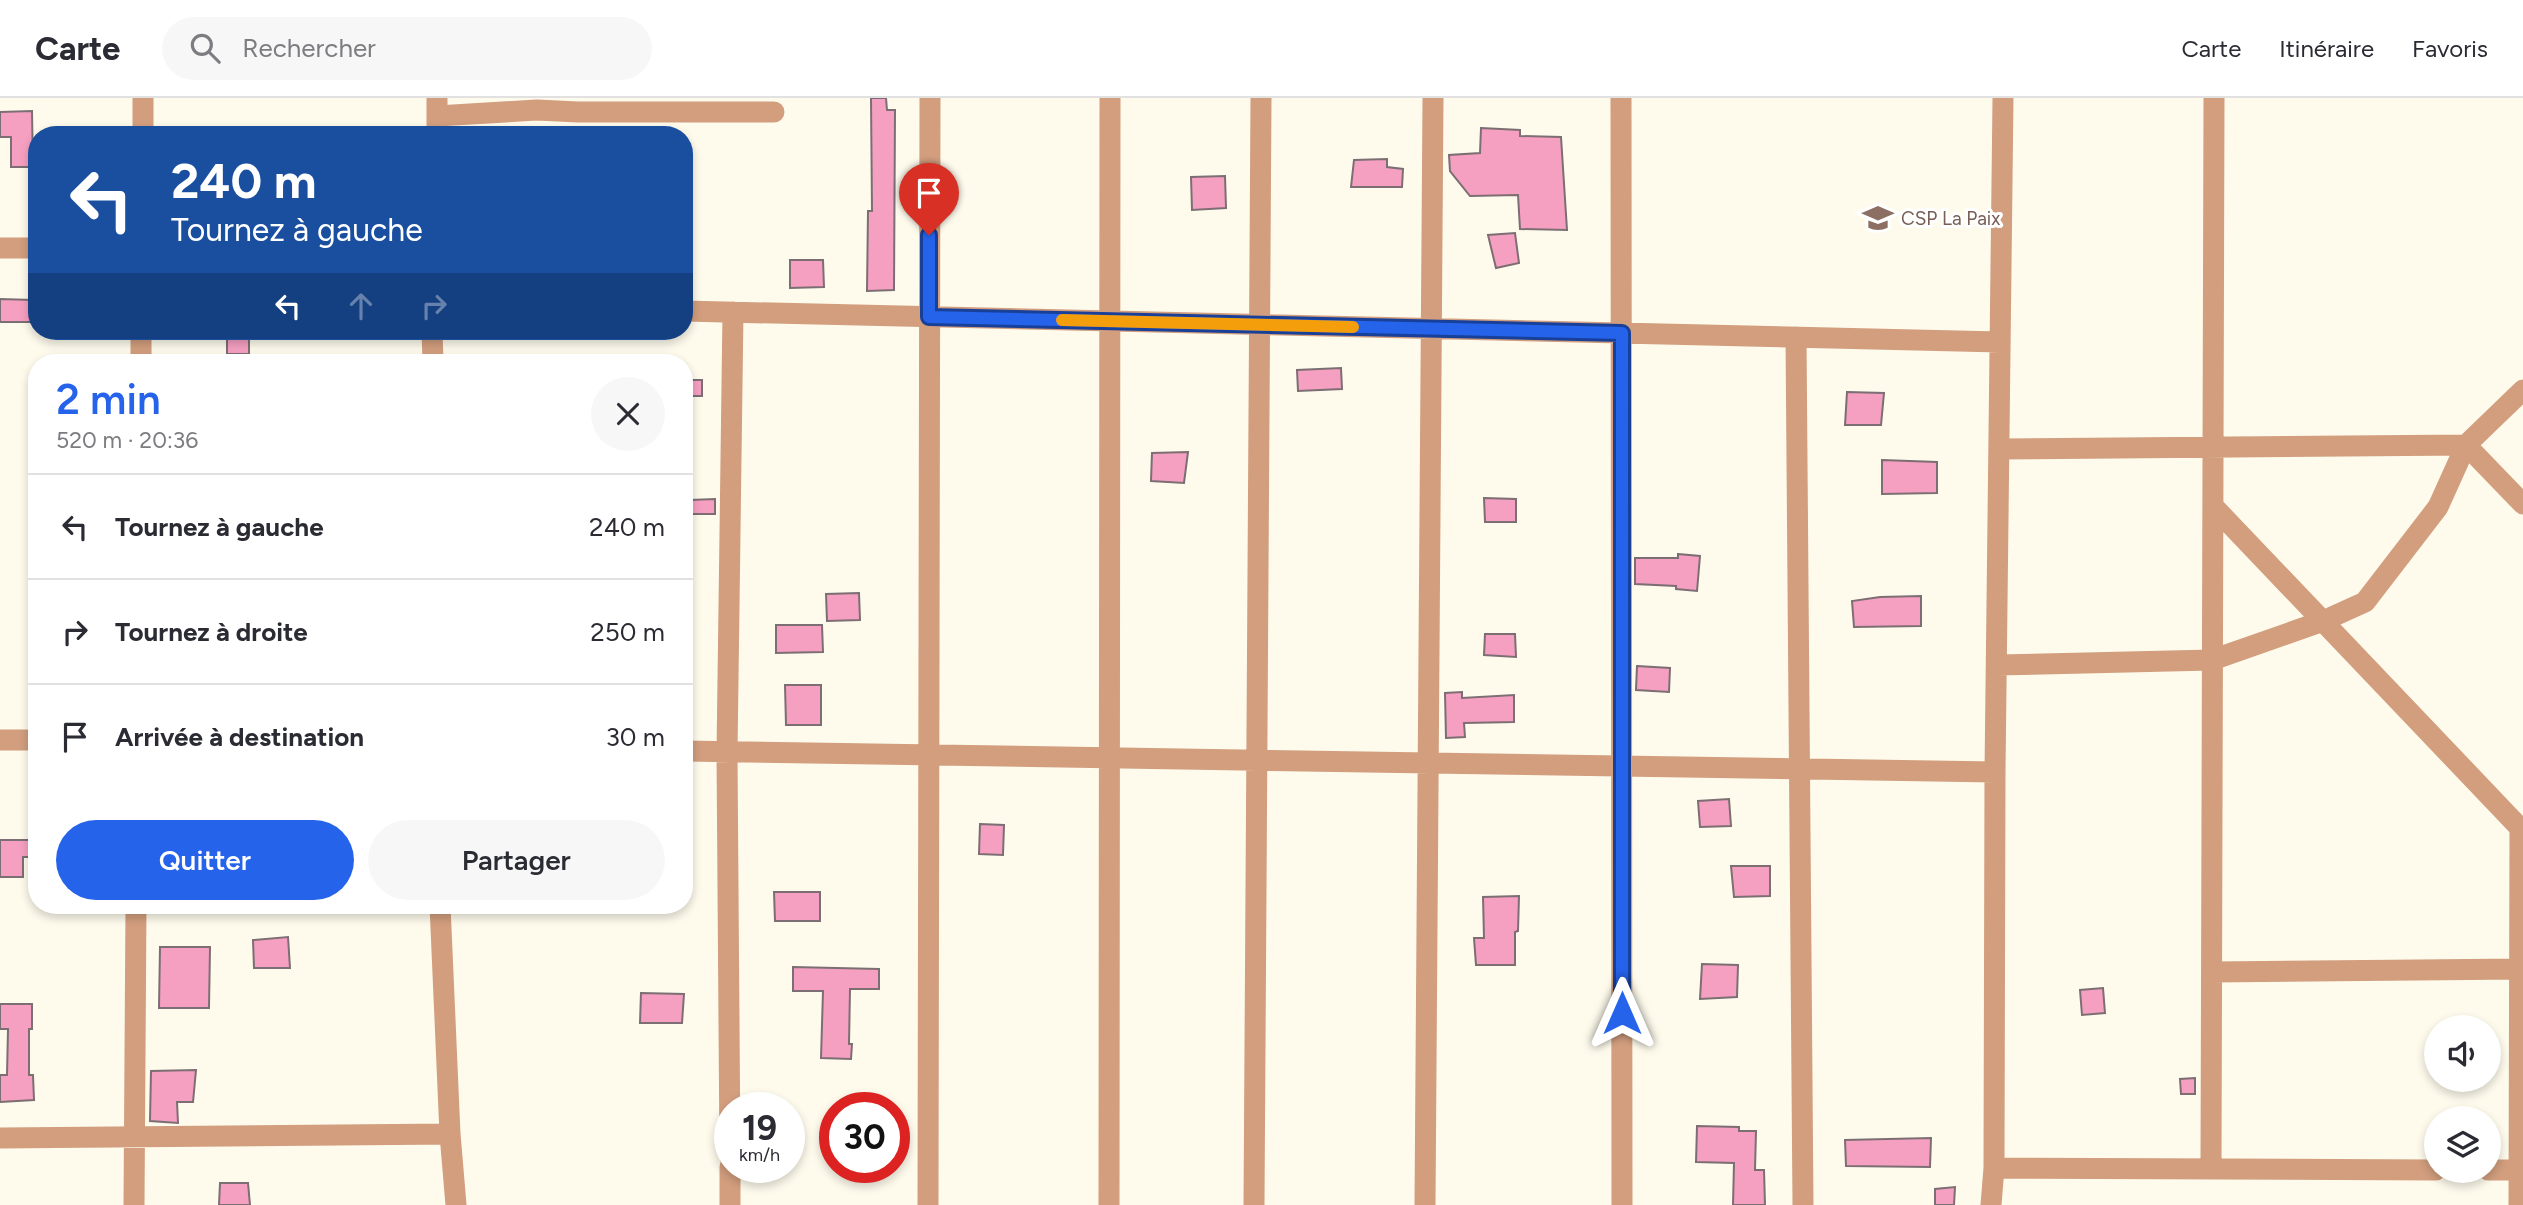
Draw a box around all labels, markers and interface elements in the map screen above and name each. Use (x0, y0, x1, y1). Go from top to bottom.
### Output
search box (162, 17, 652, 80)
text: Carte (35, 29, 120, 68)
icon: search (186, 29, 224, 67)
text: Rechercher (242, 32, 376, 64)
text: Carte (2181, 34, 2241, 63)
text: Itinéraire (2279, 34, 2374, 63)
text: Favoris (2412, 34, 2488, 63)
text: 240 m (171, 151, 317, 210)
icon: left (56, 154, 147, 245)
pin (899, 163, 959, 235)
icon: arrive (910, 174, 948, 212)
school or university icon: CSP La Paix (1861, 201, 1895, 235)
place label: CSP La Paix (1901, 207, 2000, 230)
text: Tournez à gauche (171, 211, 423, 249)
icon: left (269, 287, 307, 325)
icon: ahead (342, 287, 380, 325)
icon: right (415, 287, 453, 325)
text: 2 min (56, 374, 161, 425)
button: close (591, 377, 665, 451)
text: 520 m · 20:36 (56, 426, 198, 454)
icon: left (56, 508, 94, 546)
text: Tournez à gauche (115, 511, 324, 543)
text: 240 m (589, 511, 665, 543)
icon: right (56, 613, 94, 651)
text: Tournez à droite (115, 616, 308, 648)
text: 250 m (590, 616, 665, 648)
icon: arrive (56, 718, 94, 756)
text: Arrivée à destination (115, 721, 364, 753)
text: 30 m (606, 721, 665, 753)
button: Quitter (56, 820, 354, 900)
button: Partager (368, 820, 665, 900)
position arrow (1585, 976, 1659, 1050)
map controls (2424, 1015, 2501, 1183)
button: sound (2424, 1015, 2501, 1092)
speed limit sign: 30 (819, 1092, 910, 1183)
button: layers (2424, 1106, 2501, 1183)
text: 19 (742, 1107, 777, 1149)
text: km/h (739, 1144, 780, 1166)

